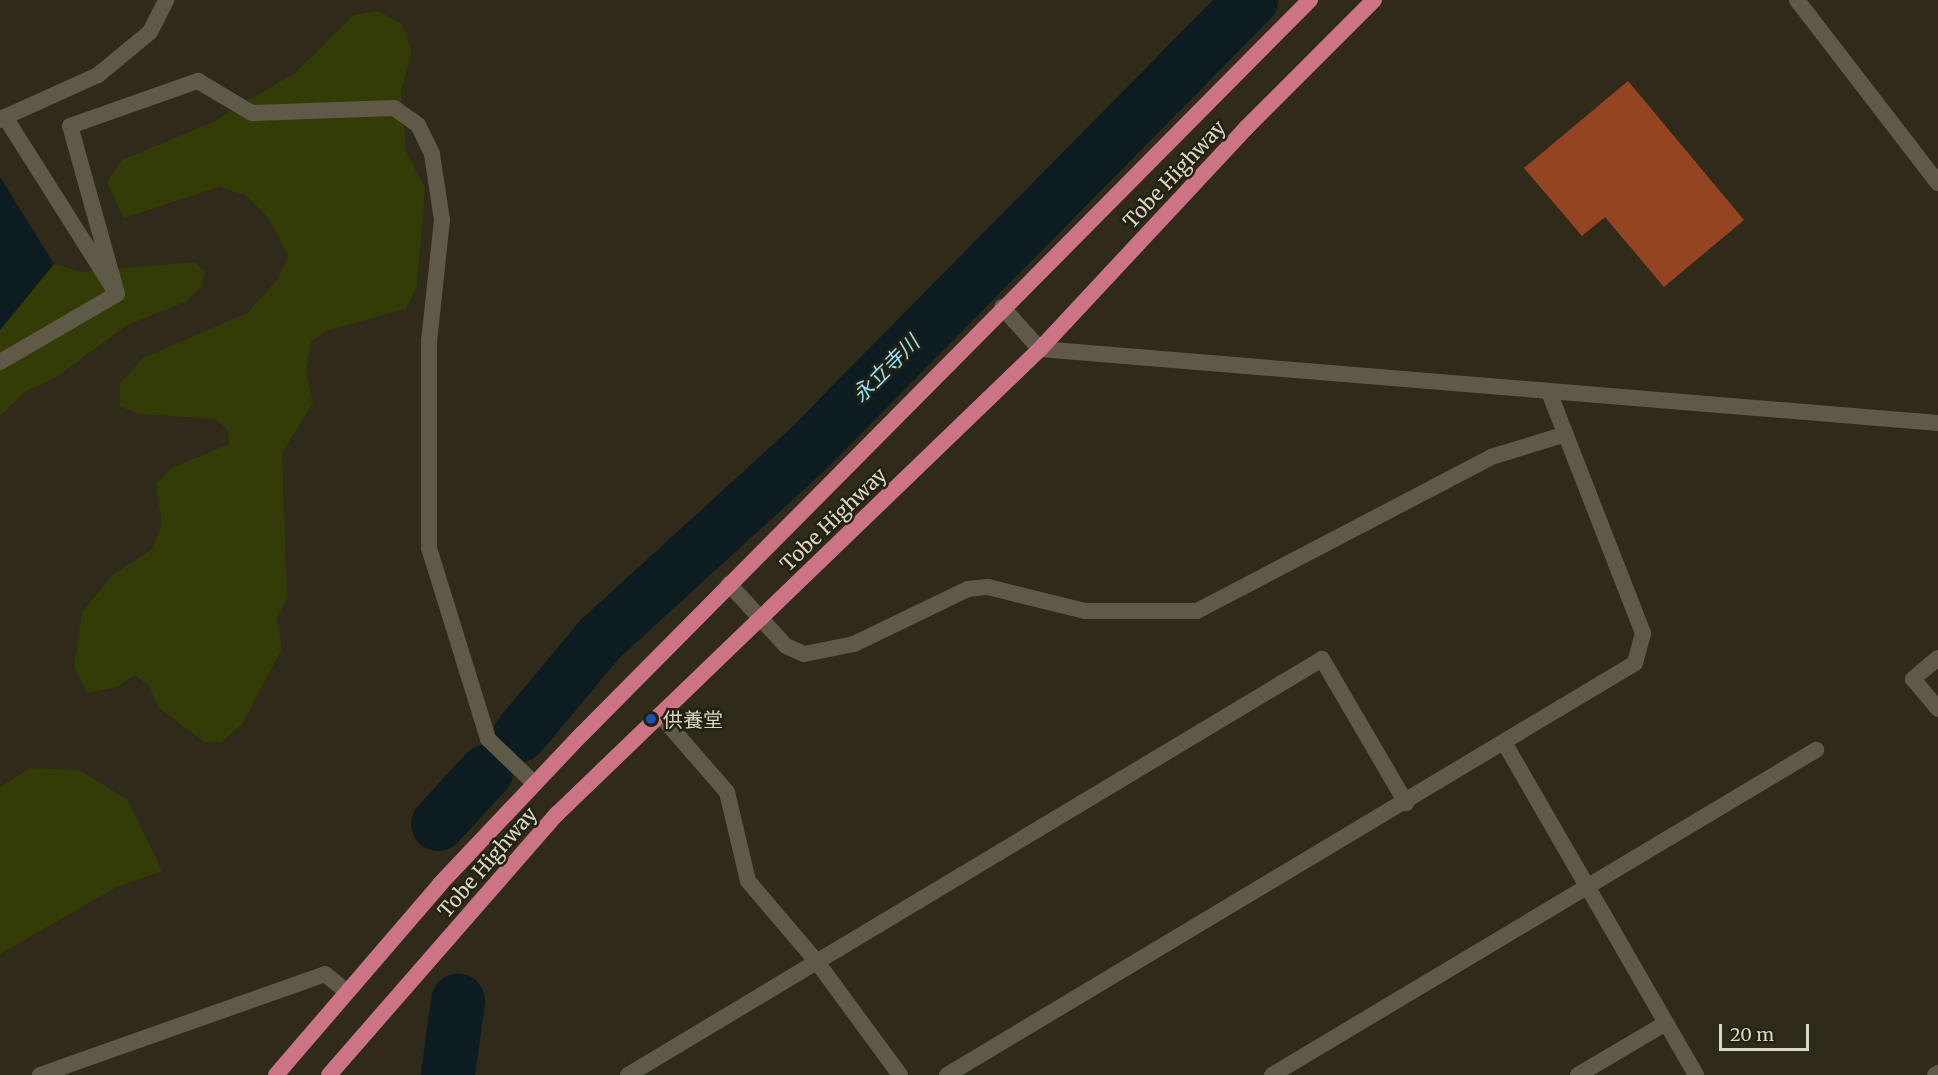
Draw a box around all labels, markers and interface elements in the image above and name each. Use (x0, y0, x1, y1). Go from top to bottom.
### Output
street label: Tobe Highway (1118, 115, 1230, 233)
water label: 永立寺川 (847, 330, 925, 408)
street label: Tobe Highway (775, 462, 891, 576)
place label: 供養堂 (663, 707, 723, 731)
marker: 供養堂 (644, 712, 658, 726)
street label: Tobe Highway (433, 802, 541, 922)
scale bar (1722, 1012, 1812, 1050)
text: 20 m (1730, 1023, 1774, 1046)

